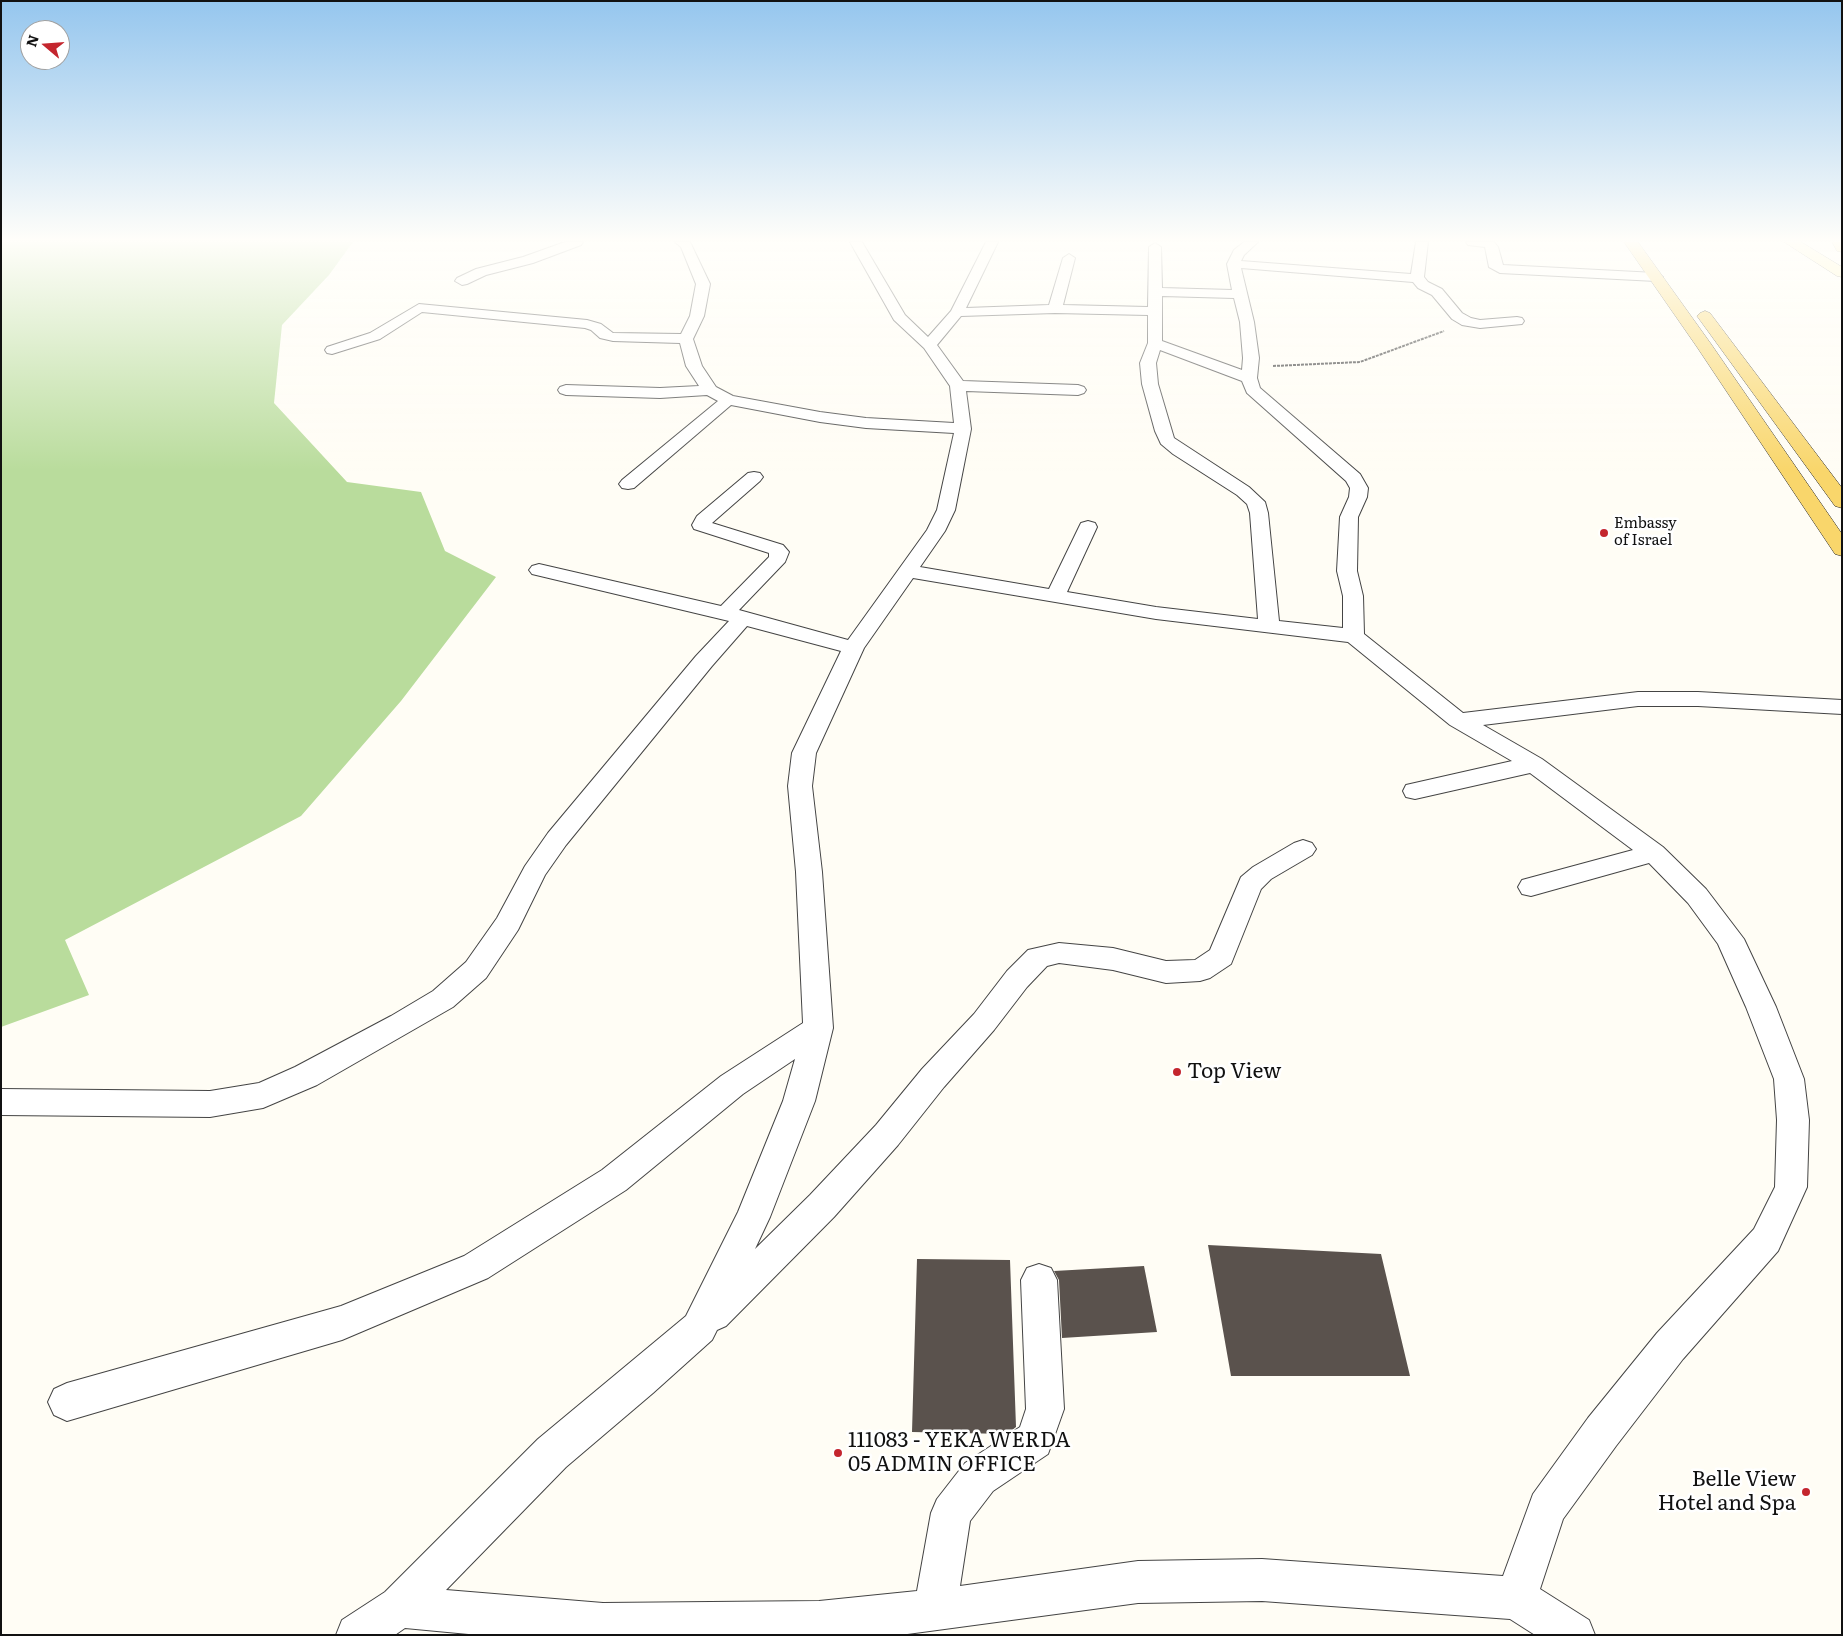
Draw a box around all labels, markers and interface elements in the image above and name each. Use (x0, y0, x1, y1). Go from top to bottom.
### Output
north arrow (20, 20, 70, 70)
text: N (20, 32, 43, 49)
place label: Embassy of Israel (1614, 515, 1677, 550)
marker: Embassy of Israel (1598, 527, 1610, 539)
place label: Top View (1187, 1059, 1281, 1085)
marker: Top View (1171, 1066, 1183, 1078)
place label: 111083 - YEKA WERDA 05 ADMIN OFFICE (848, 1428, 1070, 1478)
marker: 111083 - YEKA WERDA 05 ADMIN OFFICE (832, 1447, 844, 1459)
place label: Belle View Hotel and Spa (1658, 1467, 1796, 1517)
marker: Belle View Hotel and Spa (1800, 1486, 1812, 1498)

